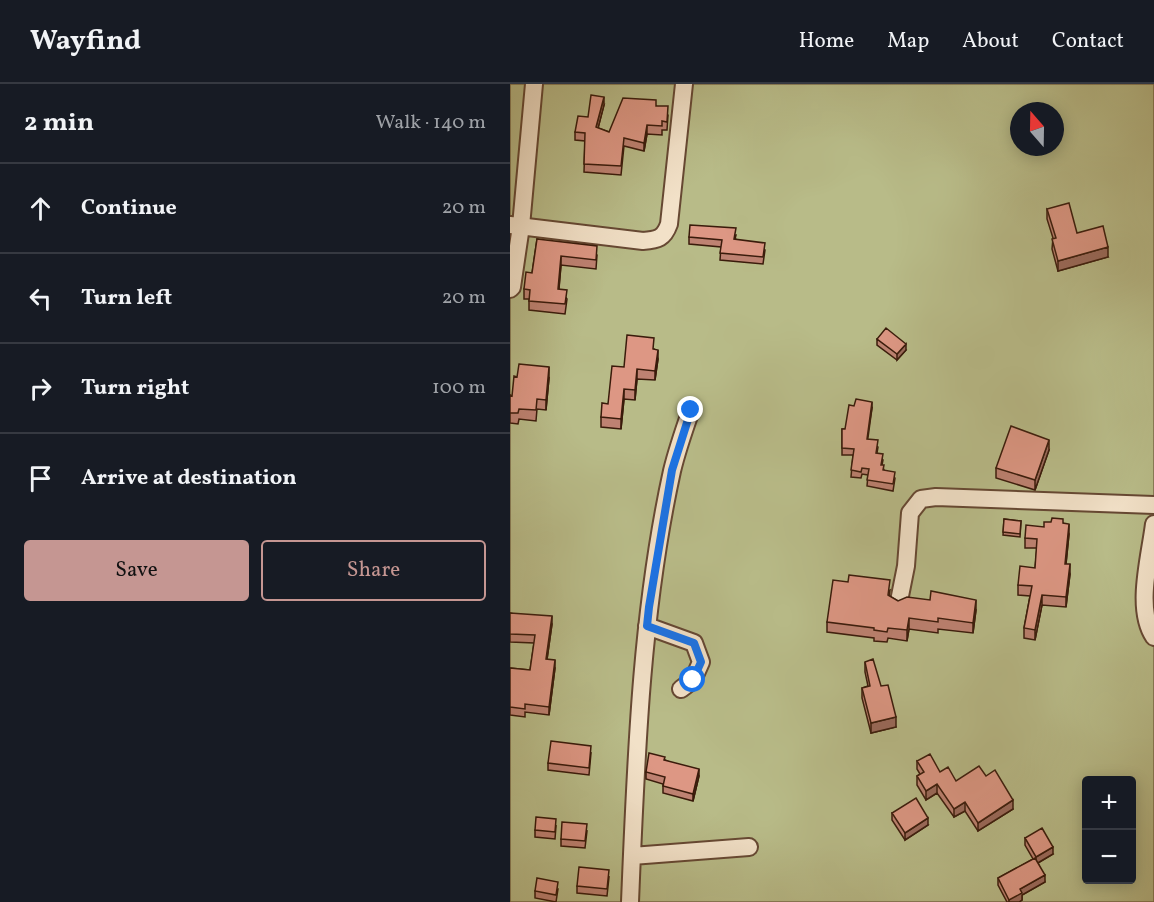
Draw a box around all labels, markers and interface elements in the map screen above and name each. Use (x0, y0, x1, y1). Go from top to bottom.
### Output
text: Wayfind (30, 22, 141, 61)
text: Home (799, 27, 854, 56)
text: Map (887, 27, 929, 56)
text: About (962, 27, 1019, 56)
text: Contact (1052, 27, 1124, 56)
north arrow (1010, 102, 1064, 156)
text: 2 min (24, 105, 94, 141)
text: Walk · 140 m (376, 109, 486, 137)
icon: ahead (24, 192, 57, 225)
text: Continue (81, 193, 177, 224)
text: 20 m (442, 194, 486, 222)
icon: left (24, 282, 57, 315)
text: Turn left (81, 283, 172, 314)
text: 20 m (442, 284, 486, 312)
icon: right (24, 372, 57, 405)
text: Turn right (81, 373, 189, 404)
text: 100 m (432, 374, 486, 402)
route end (677, 396, 703, 422)
icon: arrive (24, 462, 57, 495)
text: Arrive at destination (81, 463, 297, 494)
button: Save (24, 540, 249, 601)
button: Share (261, 540, 486, 601)
route start (679, 666, 705, 692)
map controls (1082, 776, 1136, 884)
button: + (1082, 776, 1136, 830)
button: − (1082, 830, 1136, 884)

